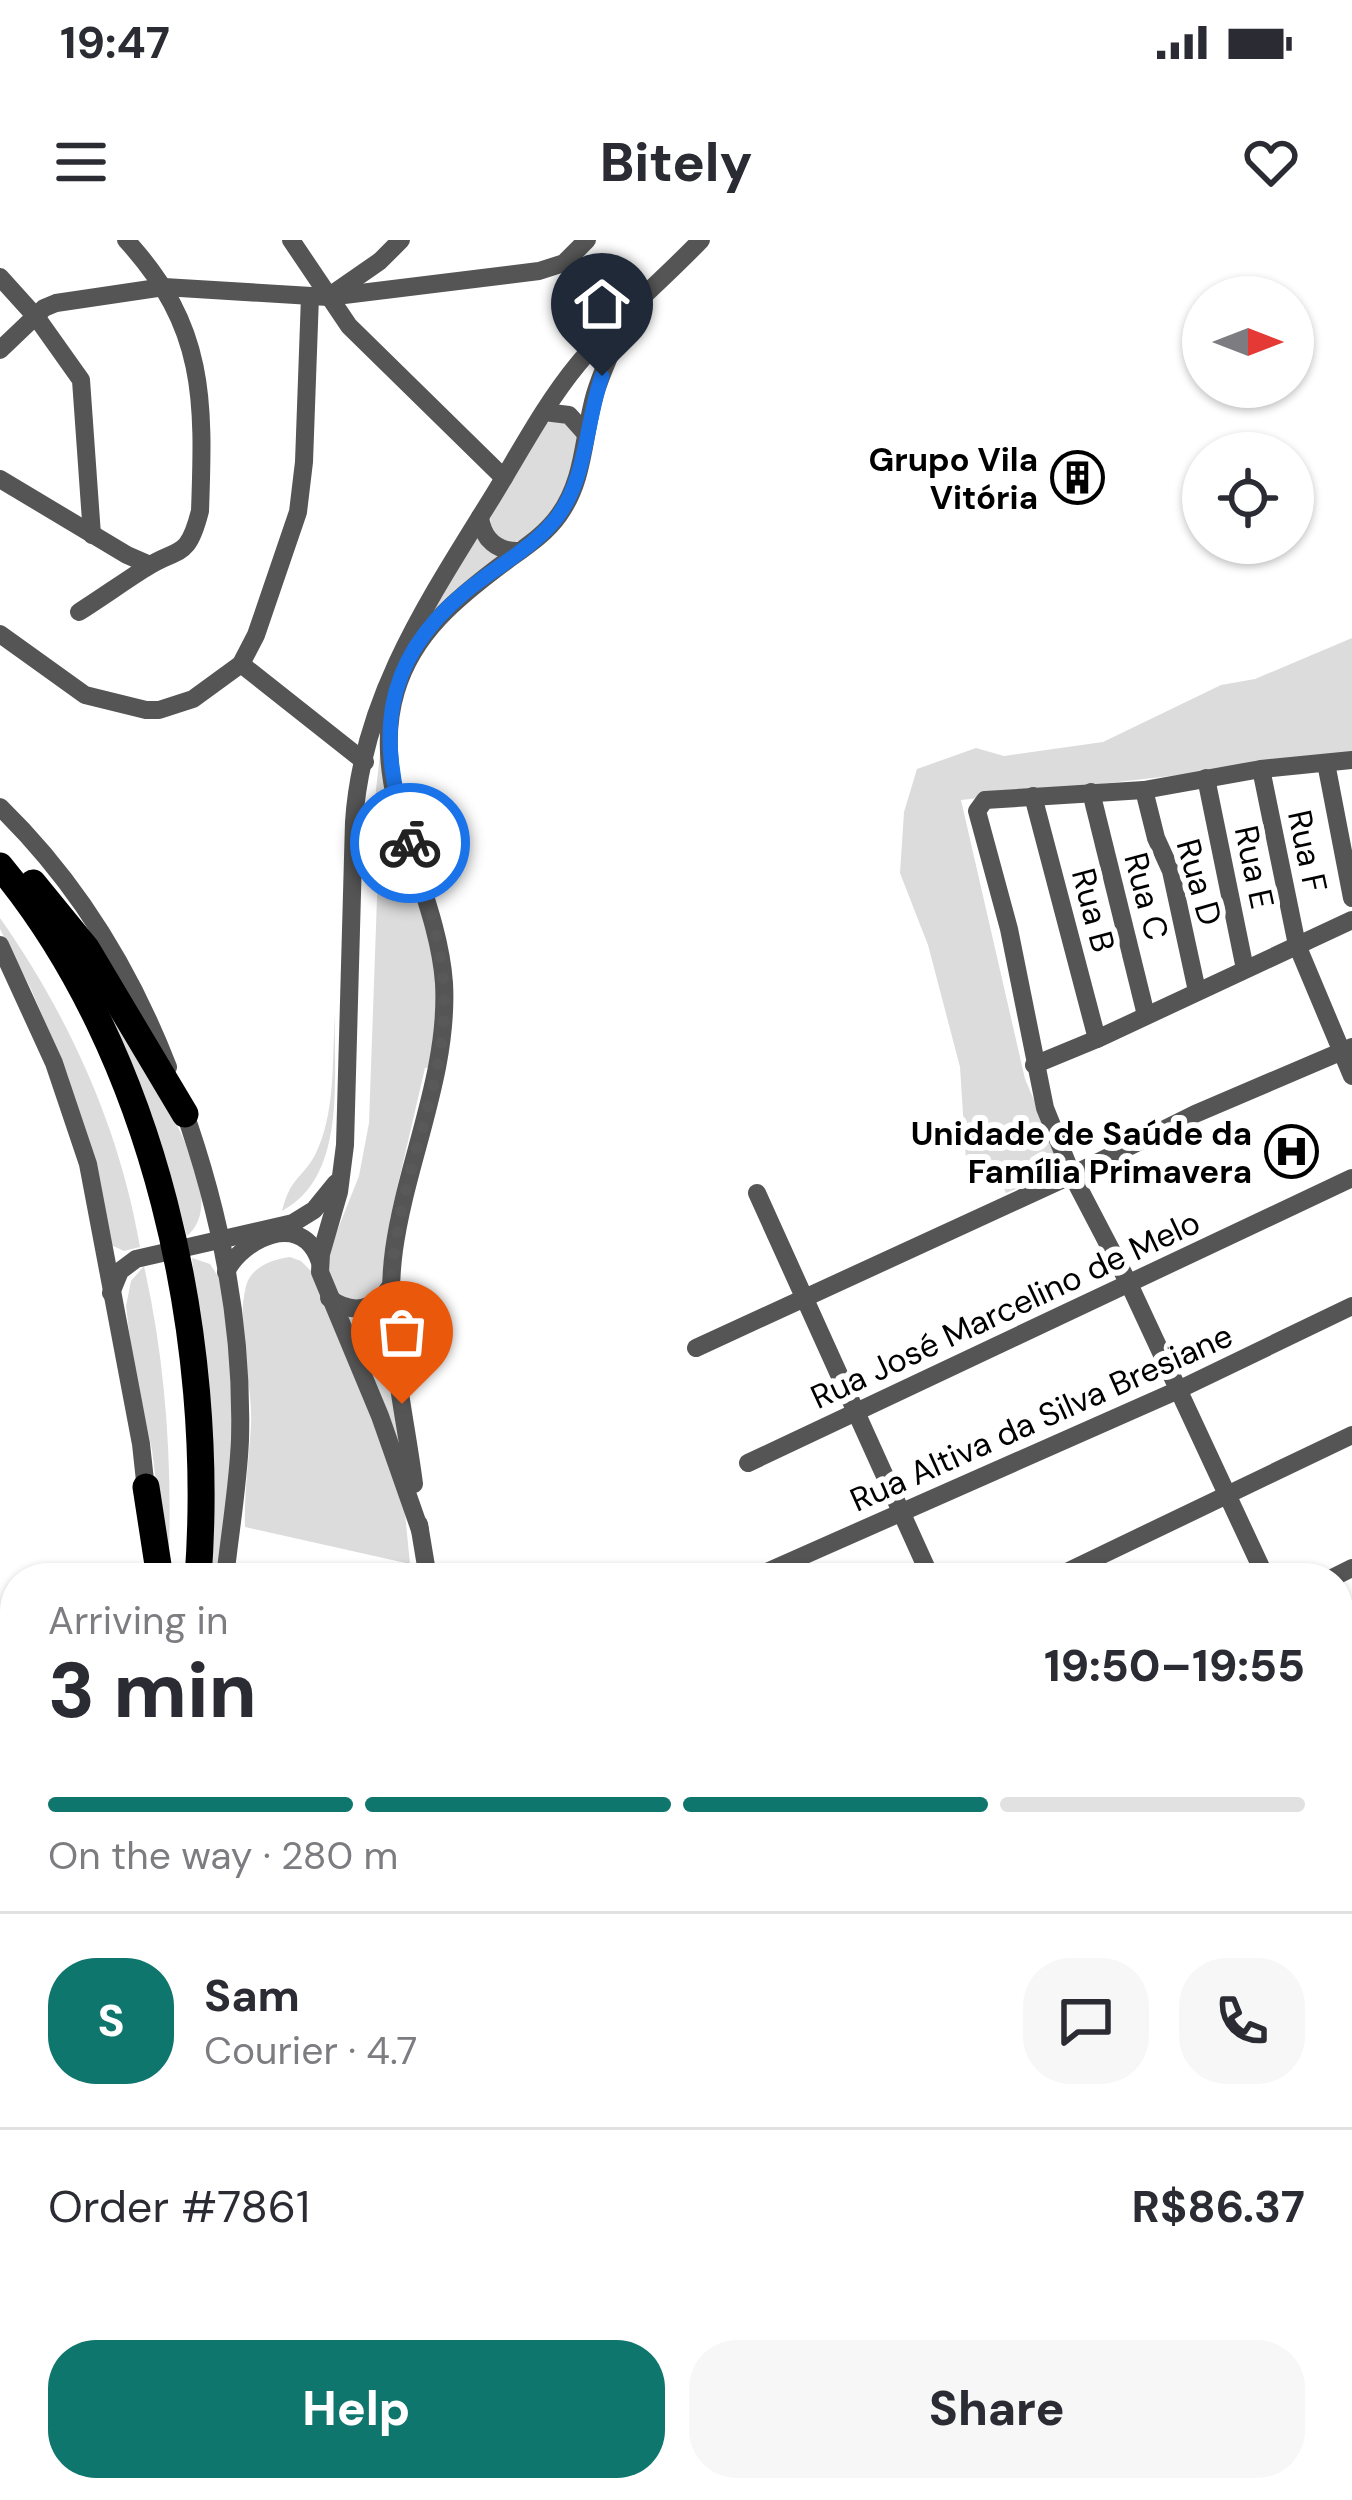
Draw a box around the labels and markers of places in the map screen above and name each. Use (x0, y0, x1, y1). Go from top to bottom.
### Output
pin (551, 253, 653, 376)
place label: Grupo Vila Vitória (869, 438, 1038, 519)
building icon: Grupo Vila Vitória (1049, 450, 1105, 506)
place label: Unidade de Saúde da Família Primavera (911, 1112, 1252, 1193)
hospital icon: Unidade de Saúde da Família Primavera (1263, 1124, 1319, 1180)
pin (351, 1281, 453, 1404)

